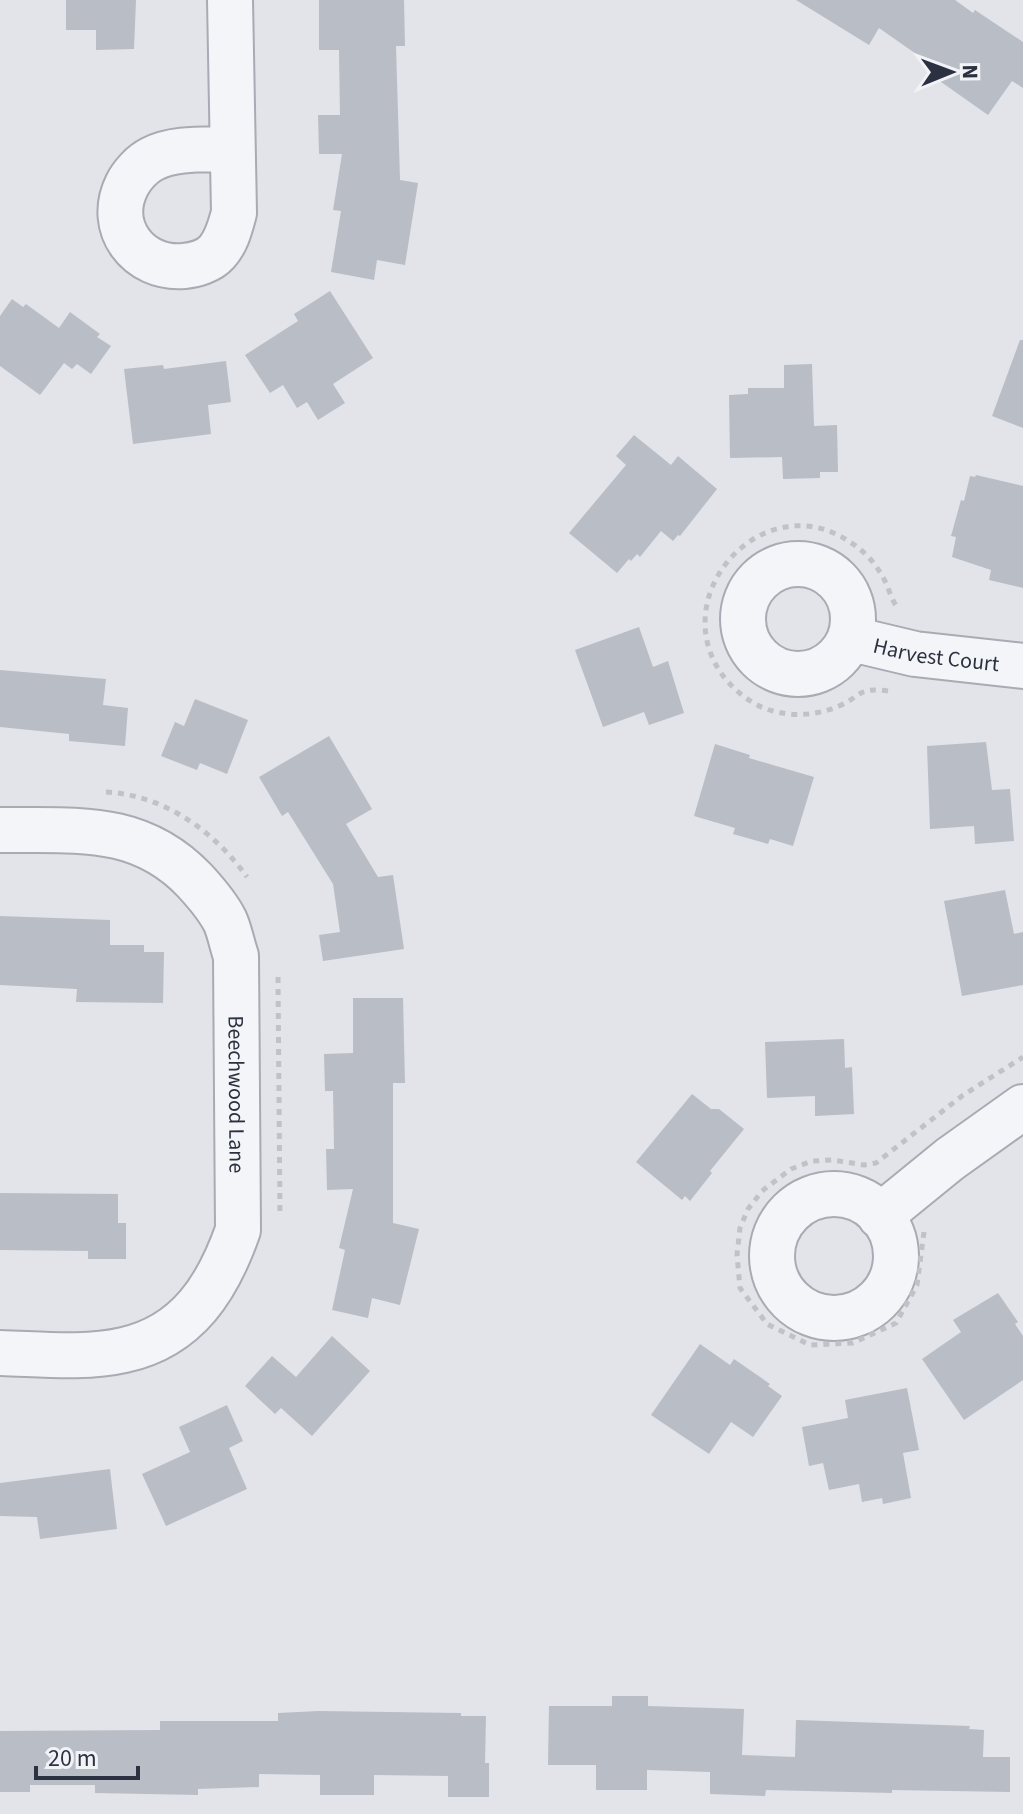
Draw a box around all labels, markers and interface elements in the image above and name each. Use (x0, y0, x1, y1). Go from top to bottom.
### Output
north arrow (911, 32, 991, 112)
text: N (954, 64, 986, 79)
street label: Harvest Court (870, 630, 1001, 680)
street label: Beechwood Lane (219, 1015, 253, 1173)
scale bar (36, 1730, 138, 1780)
text: 20 m (48, 1741, 97, 1776)

